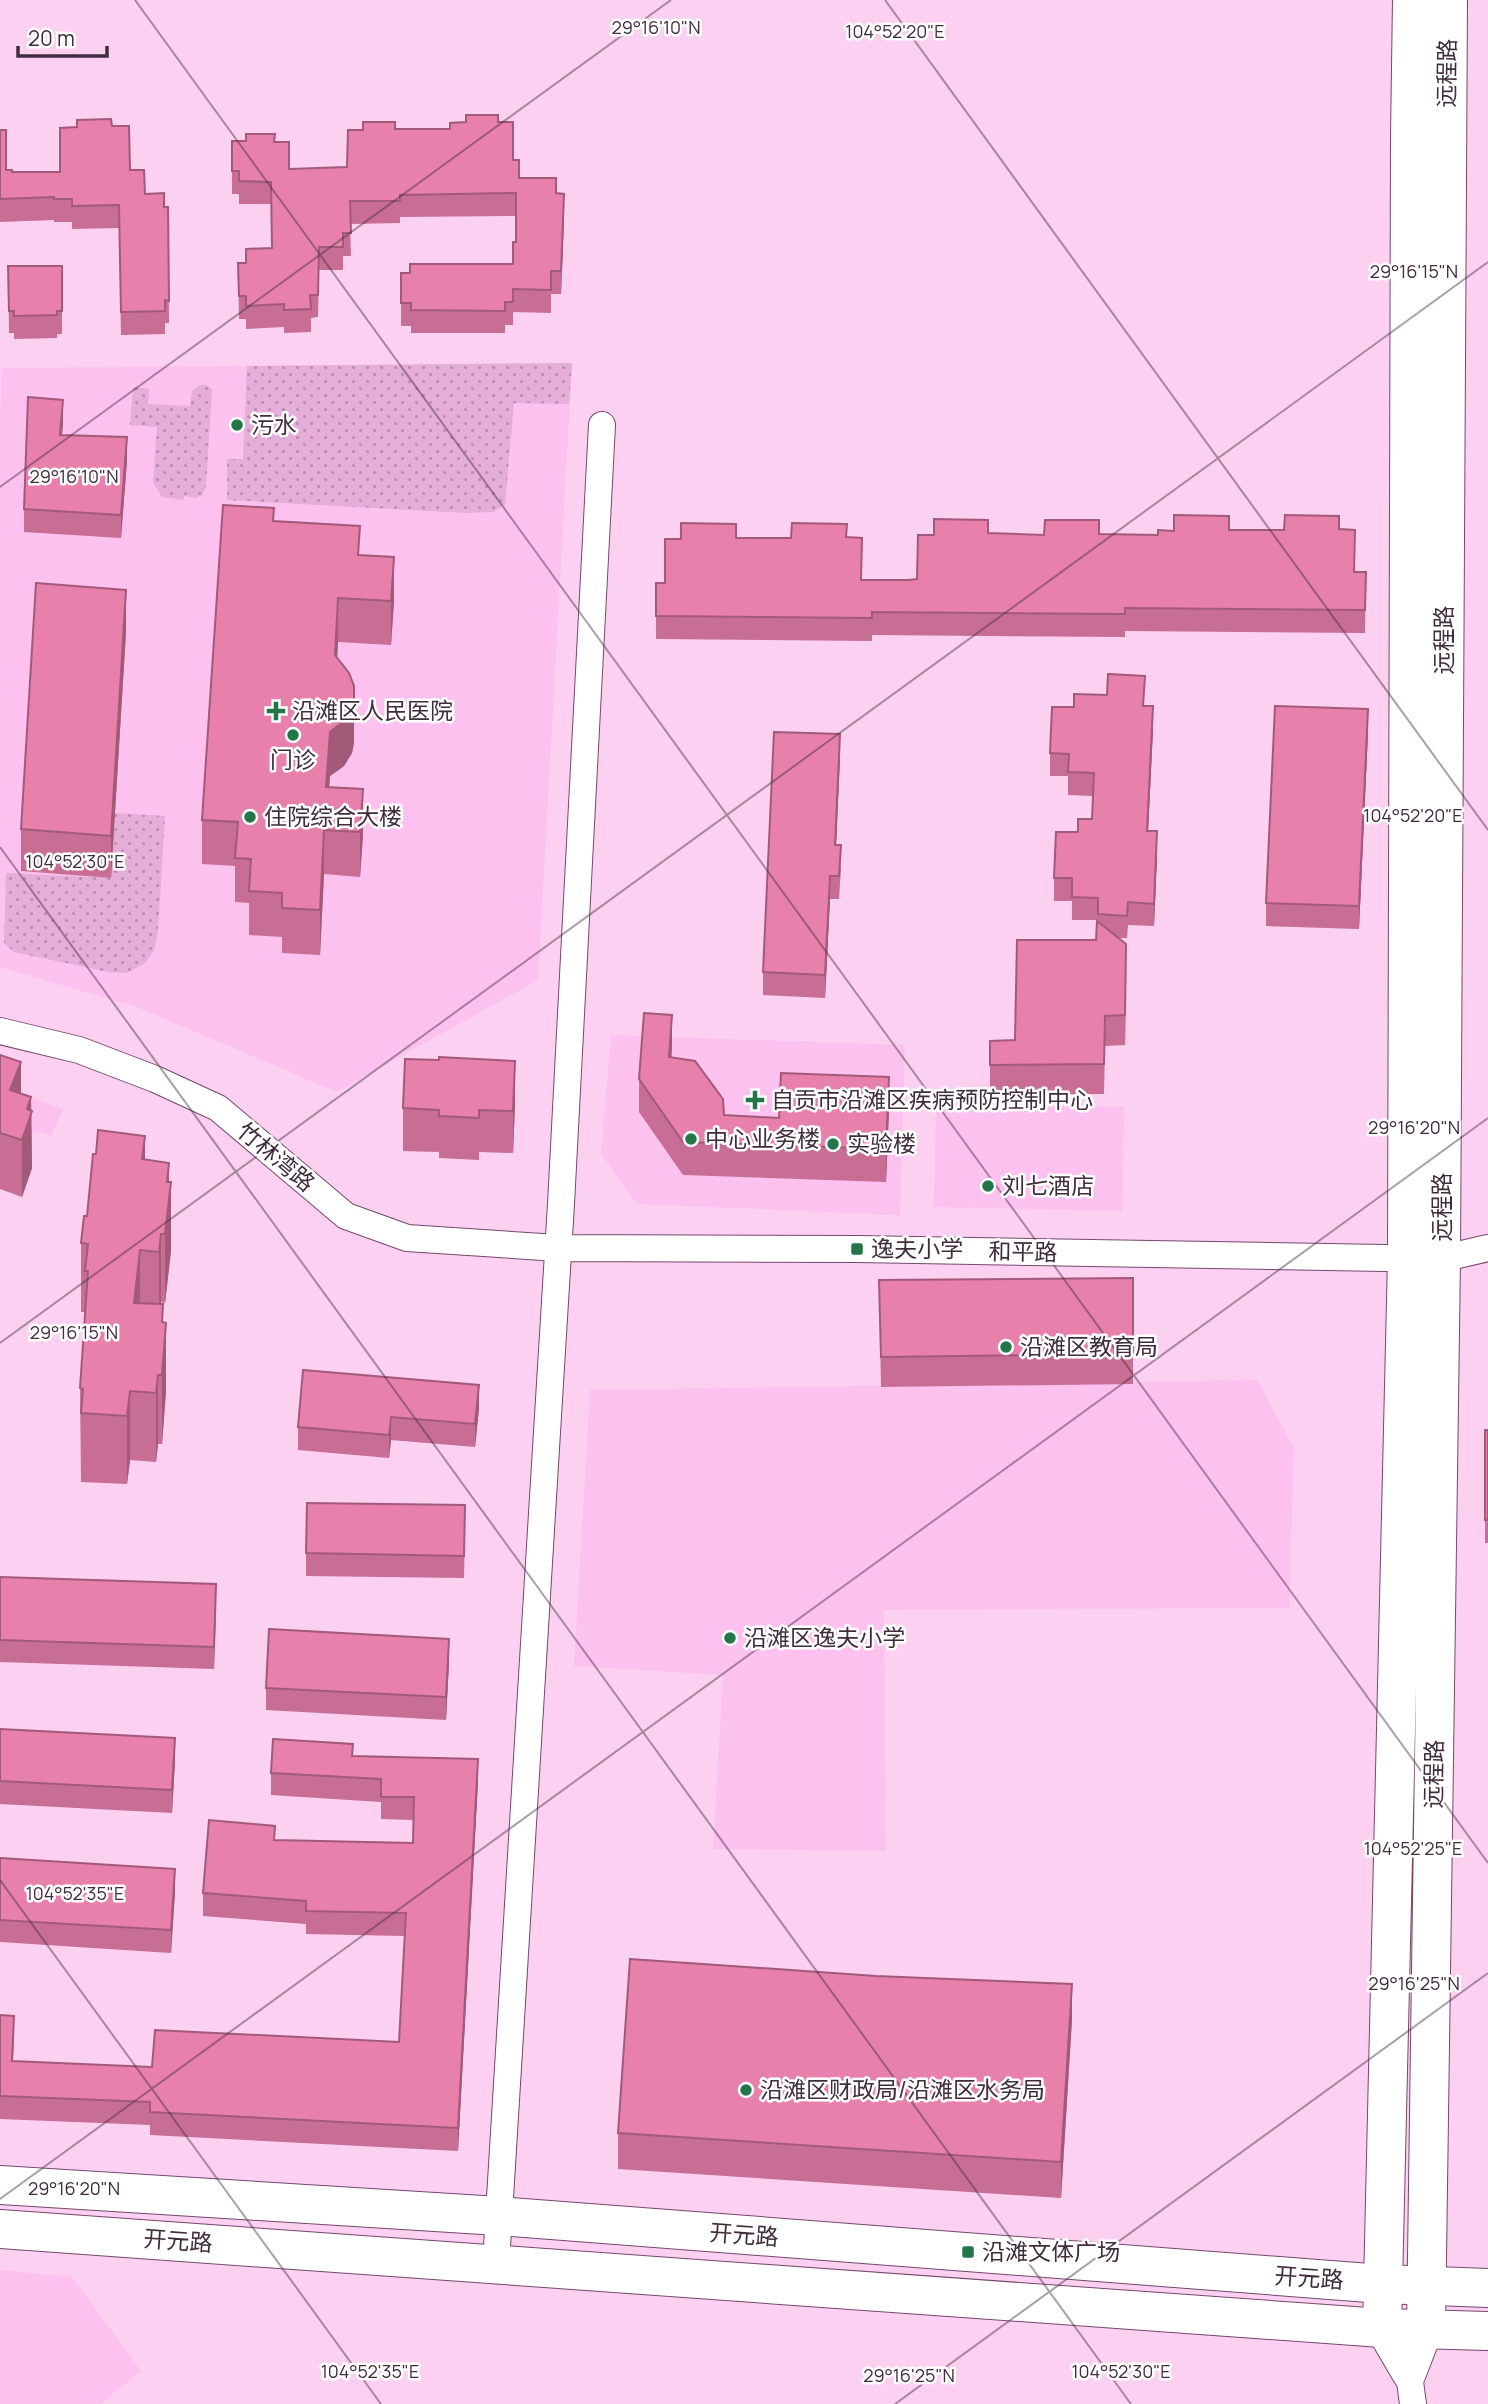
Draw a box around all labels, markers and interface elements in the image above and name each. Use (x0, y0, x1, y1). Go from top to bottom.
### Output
scale bar (18, 14, 107, 58)
text: 29°16'10"N (612, 15, 700, 39)
text: 104°52'20"E (845, 19, 945, 43)
text: 20 m (28, 24, 75, 52)
street label: 远程路 (1429, 38, 1463, 108)
text: 29°16'15"N (1370, 259, 1458, 283)
place label: 污水 (251, 408, 297, 440)
marker: 污水 (229, 417, 245, 433)
text: 29°16'10"N (30, 464, 118, 488)
street label: 远程路 (1427, 606, 1459, 675)
place label: 沿滩区人民医院 (292, 694, 453, 726)
marker: 沿滩区人民医院 (266, 701, 286, 721)
marker: 门诊 (285, 727, 301, 743)
place label: 门诊 (270, 743, 316, 775)
place label: 住院综合大楼 (264, 800, 402, 832)
text: 104°52'20"E (1363, 803, 1463, 827)
marker: 住院综合大楼 (242, 809, 258, 825)
text: 104°52'30"E (26, 849, 124, 873)
place label: 自贡市沿滩区疾病预防控制中心 (771, 1083, 1093, 1115)
marker: 自贡市沿滩区疾病预防控制中心 (745, 1090, 765, 1110)
street label: 竹林湾路 (231, 1114, 322, 1198)
text: 29°16'20"N (1368, 1115, 1460, 1139)
place label: 中心业务楼 (705, 1122, 820, 1154)
place label: 实验楼 (847, 1127, 916, 1159)
marker: 中心业务楼 (683, 1131, 699, 1147)
marker: 实验楼 (825, 1136, 841, 1152)
place label: 刘七酒店 (1002, 1169, 1094, 1201)
street label: 远程路 (1425, 1173, 1457, 1242)
marker: 刘七酒店 (980, 1178, 996, 1194)
place label: 逸夫小学 (871, 1232, 963, 1264)
street label: 和平路 (988, 1234, 1058, 1268)
marker: 逸夫小学 (849, 1241, 865, 1257)
text: 29°16'15"N (30, 1320, 118, 1344)
place label: 沿滩区教育局 (1020, 1330, 1158, 1362)
marker: 沿滩区教育局 (998, 1339, 1014, 1355)
place label: 沿滩区逸夫小学 (744, 1621, 905, 1653)
marker: 沿滩区逸夫小学 (722, 1630, 738, 1646)
street label: 远程路 (1416, 1739, 1450, 1809)
text: 104°52'25"E (1364, 1836, 1462, 1860)
text: 104°52'35"E (26, 1881, 124, 1905)
text: 29°16'25"N (1368, 1971, 1460, 1995)
place label: 沿滩区财政局/沿滩区水务局 (760, 2073, 1045, 2105)
marker: 沿滩区财政局/沿滩区水务局 (738, 2082, 754, 2098)
text: 29°16'20"N (28, 2176, 120, 2200)
street label: 开元路 (709, 2216, 780, 2252)
street label: 开元路 (143, 2222, 214, 2258)
place label: 沿滩文体广场 (982, 2235, 1120, 2267)
marker: 沿滩文体广场 (960, 2244, 976, 2260)
street label: 开元路 (1274, 2259, 1345, 2295)
text: 104°52'35"E (321, 2359, 419, 2383)
text: 104°52'30"E (1072, 2359, 1170, 2383)
text: 29°16'25"N (863, 2363, 955, 2387)

